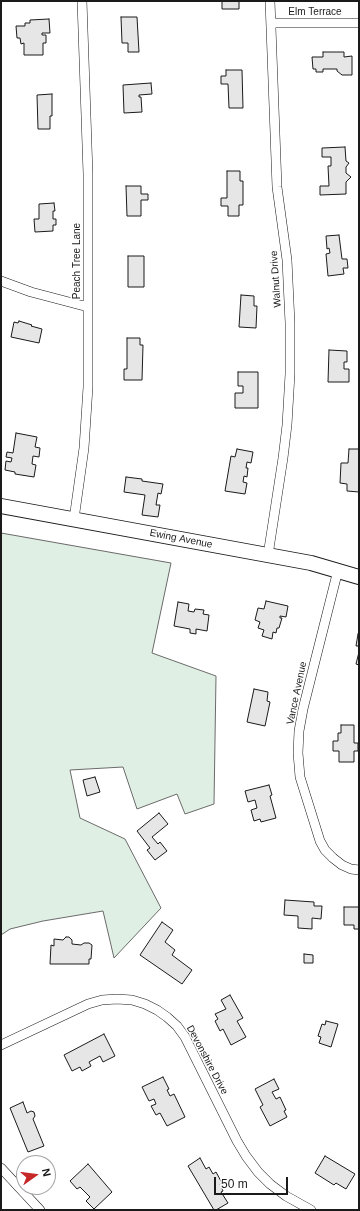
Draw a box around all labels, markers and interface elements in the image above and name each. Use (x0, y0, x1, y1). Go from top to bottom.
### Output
street label: Elm Terrace (288, 6, 342, 18)
street label: Peach Tree Lane (71, 223, 83, 299)
street label: Walnut Drive (268, 250, 284, 308)
street label: Ewing Avenue (149, 527, 213, 551)
street label: Vance Avenue (284, 660, 310, 726)
street label: Devonshire Drive (184, 1023, 230, 1097)
north arrow (16, 1155, 56, 1195)
text: N (40, 1167, 53, 1178)
scale bar (216, 1169, 290, 1195)
text: 50 m (221, 1177, 248, 1191)

